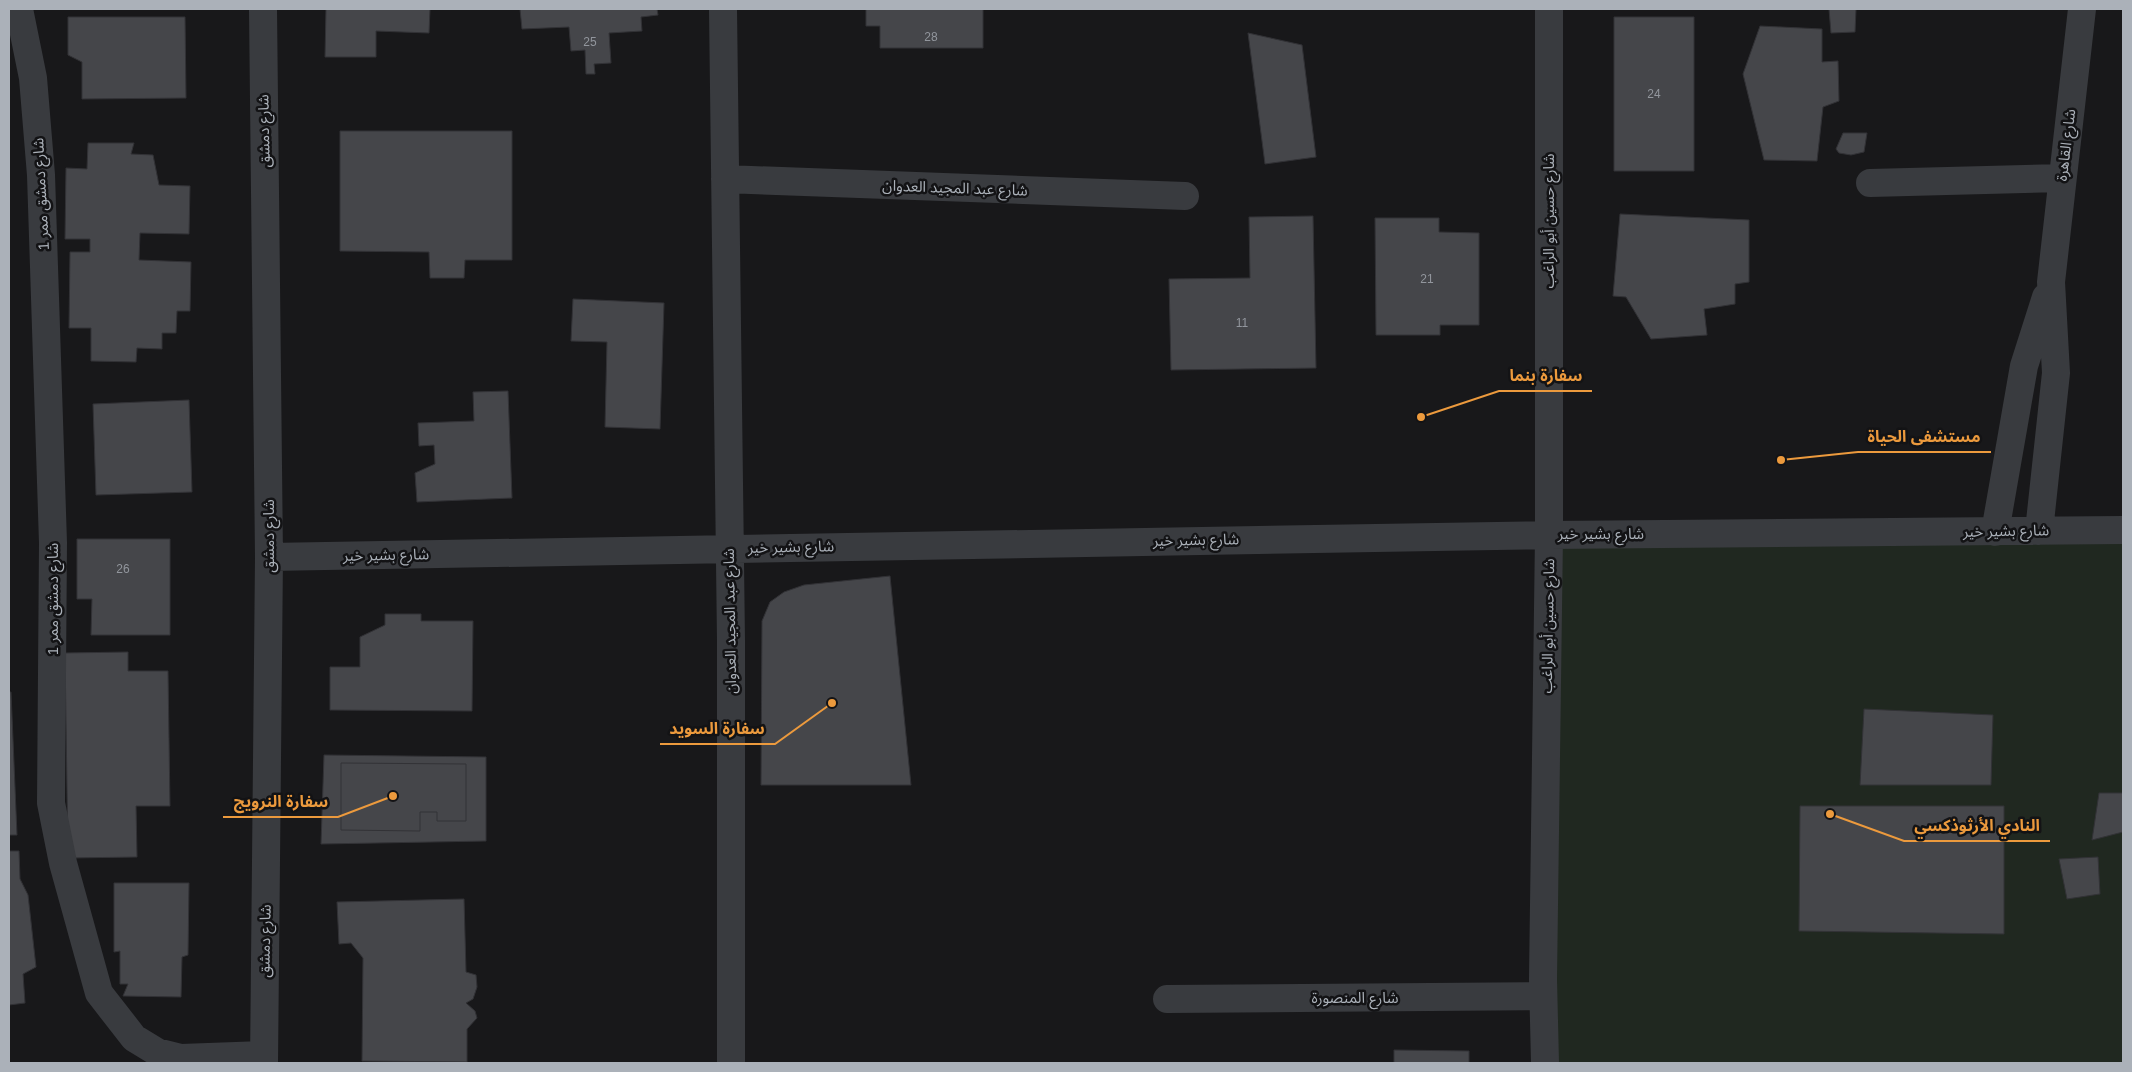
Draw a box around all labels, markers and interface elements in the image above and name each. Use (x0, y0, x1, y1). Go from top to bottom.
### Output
house number: 28 (924, 30, 938, 44)
house number: 25 (583, 35, 597, 49)
house number: 24 (1647, 87, 1661, 101)
street label: شارع دمشق (254, 94, 277, 168)
street label: شارع القاهرة (2053, 108, 2082, 183)
street label: شارع دمشق ممر 1 (29, 137, 56, 251)
street label: شارع حسين أبو الراغب (1540, 153, 1561, 289)
street label: شارع عبد المجيد العدوان (882, 176, 1028, 203)
house number: 21 (1420, 272, 1434, 286)
house number: 11 (1236, 316, 1249, 330)
callout: سفارة بنما (1499, 360, 1592, 391)
text: سفارة بنما (1510, 367, 1582, 385)
callout: مستشفى الحياة (1858, 421, 1991, 452)
text: مستشفى الحياة (1868, 428, 1980, 446)
street label: شارع دمشق (260, 499, 281, 573)
street label: شارع بشير خير (1962, 521, 2050, 544)
street label: شارع بشير خير (1557, 525, 1644, 546)
street label: شارع بشير خير (1152, 530, 1240, 553)
street label: شارع بشير خير (747, 537, 835, 560)
street label: شارع دمشق ممر 1 (44, 543, 65, 655)
street label: شارع بشير خير (342, 545, 430, 568)
street label: شارع عبد المجيد العدوان (720, 548, 743, 694)
street label: شارع حسين أبو الراغب (1538, 558, 1561, 694)
house number: 26 (116, 562, 130, 576)
callout: سفارة السويد (660, 713, 775, 744)
text: سفارة السويد (669, 720, 765, 738)
callout: سفارة النرويج (223, 786, 338, 817)
text: سفارة النرويج (234, 793, 328, 814)
callout: النادي الأرثوذكسي (1904, 810, 2050, 841)
text: النادي الأرثوذكسي (1914, 817, 2040, 839)
street label: شارع دمشق (255, 904, 278, 978)
street label: شارع المنصورة (1312, 989, 1399, 1010)

